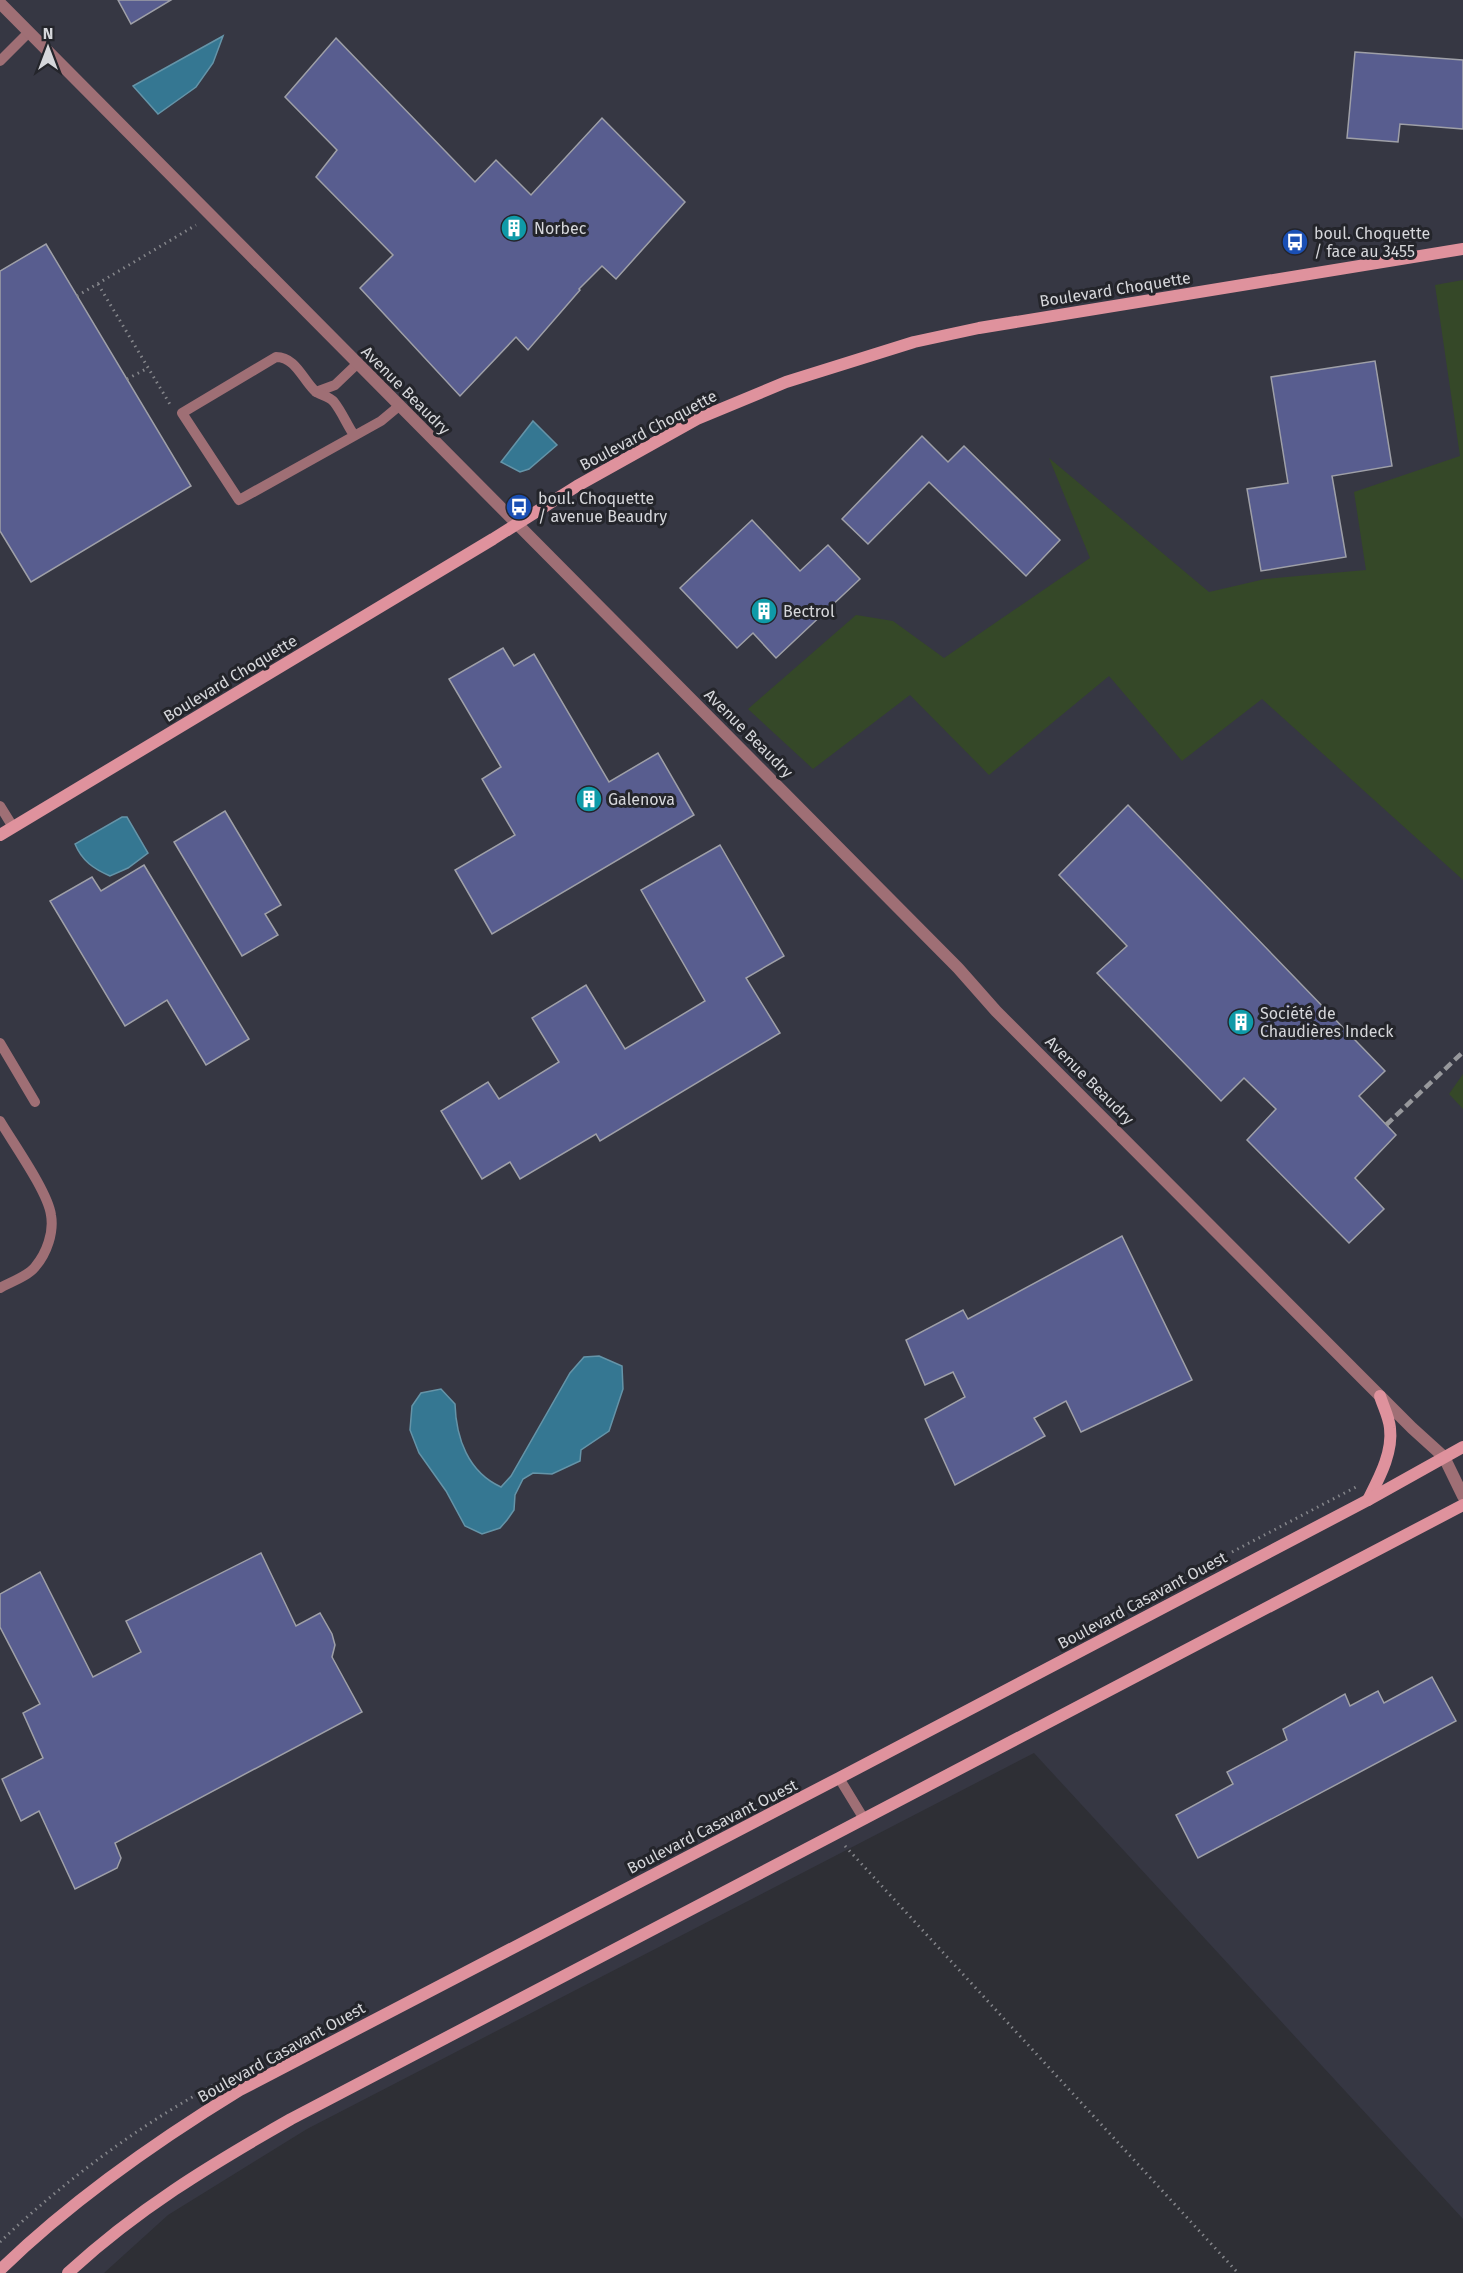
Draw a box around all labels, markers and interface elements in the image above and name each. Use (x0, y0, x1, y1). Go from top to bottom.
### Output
north arrow (18, 18, 78, 78)
text: N (43, 24, 53, 43)
building icon: Norbec (499, 213, 529, 243)
place label: Norbec (534, 219, 587, 238)
place label: boul. Choquette / face au 3455 (1314, 224, 1430, 261)
bus stop icon: boul. Choquette / face au 3455 (1280, 227, 1310, 257)
street label: Boulevard Choquette (1038, 268, 1192, 311)
street label: Avenue Beaudry (357, 342, 454, 439)
street label: Boulevard Choquette (576, 386, 720, 475)
place label: boul. Choquette / avenue Beaudry (538, 489, 667, 526)
bus stop icon: boul. Choquette / avenue Beaudry (504, 492, 534, 522)
building icon: Bectrol (749, 596, 779, 626)
place label: Bectrol (783, 602, 835, 621)
street label: Boulevard Choquette (160, 631, 301, 726)
street label: Avenue Beaudry (700, 685, 797, 782)
building icon: Galenova (574, 784, 604, 814)
place label: Galenova (608, 790, 675, 809)
place label: Société de Chaudières Indeck (1260, 1004, 1394, 1041)
building icon: Société de Chaudières Indeck (1226, 1007, 1256, 1037)
street label: Avenue Beaudry (1041, 1032, 1138, 1129)
street label: Boulevard Casavant Ouest (1054, 1548, 1230, 1653)
street label: Boulevard Casavant Ouest (624, 1775, 801, 1878)
street label: Boulevard Casavant Ouest (194, 1998, 369, 2106)

